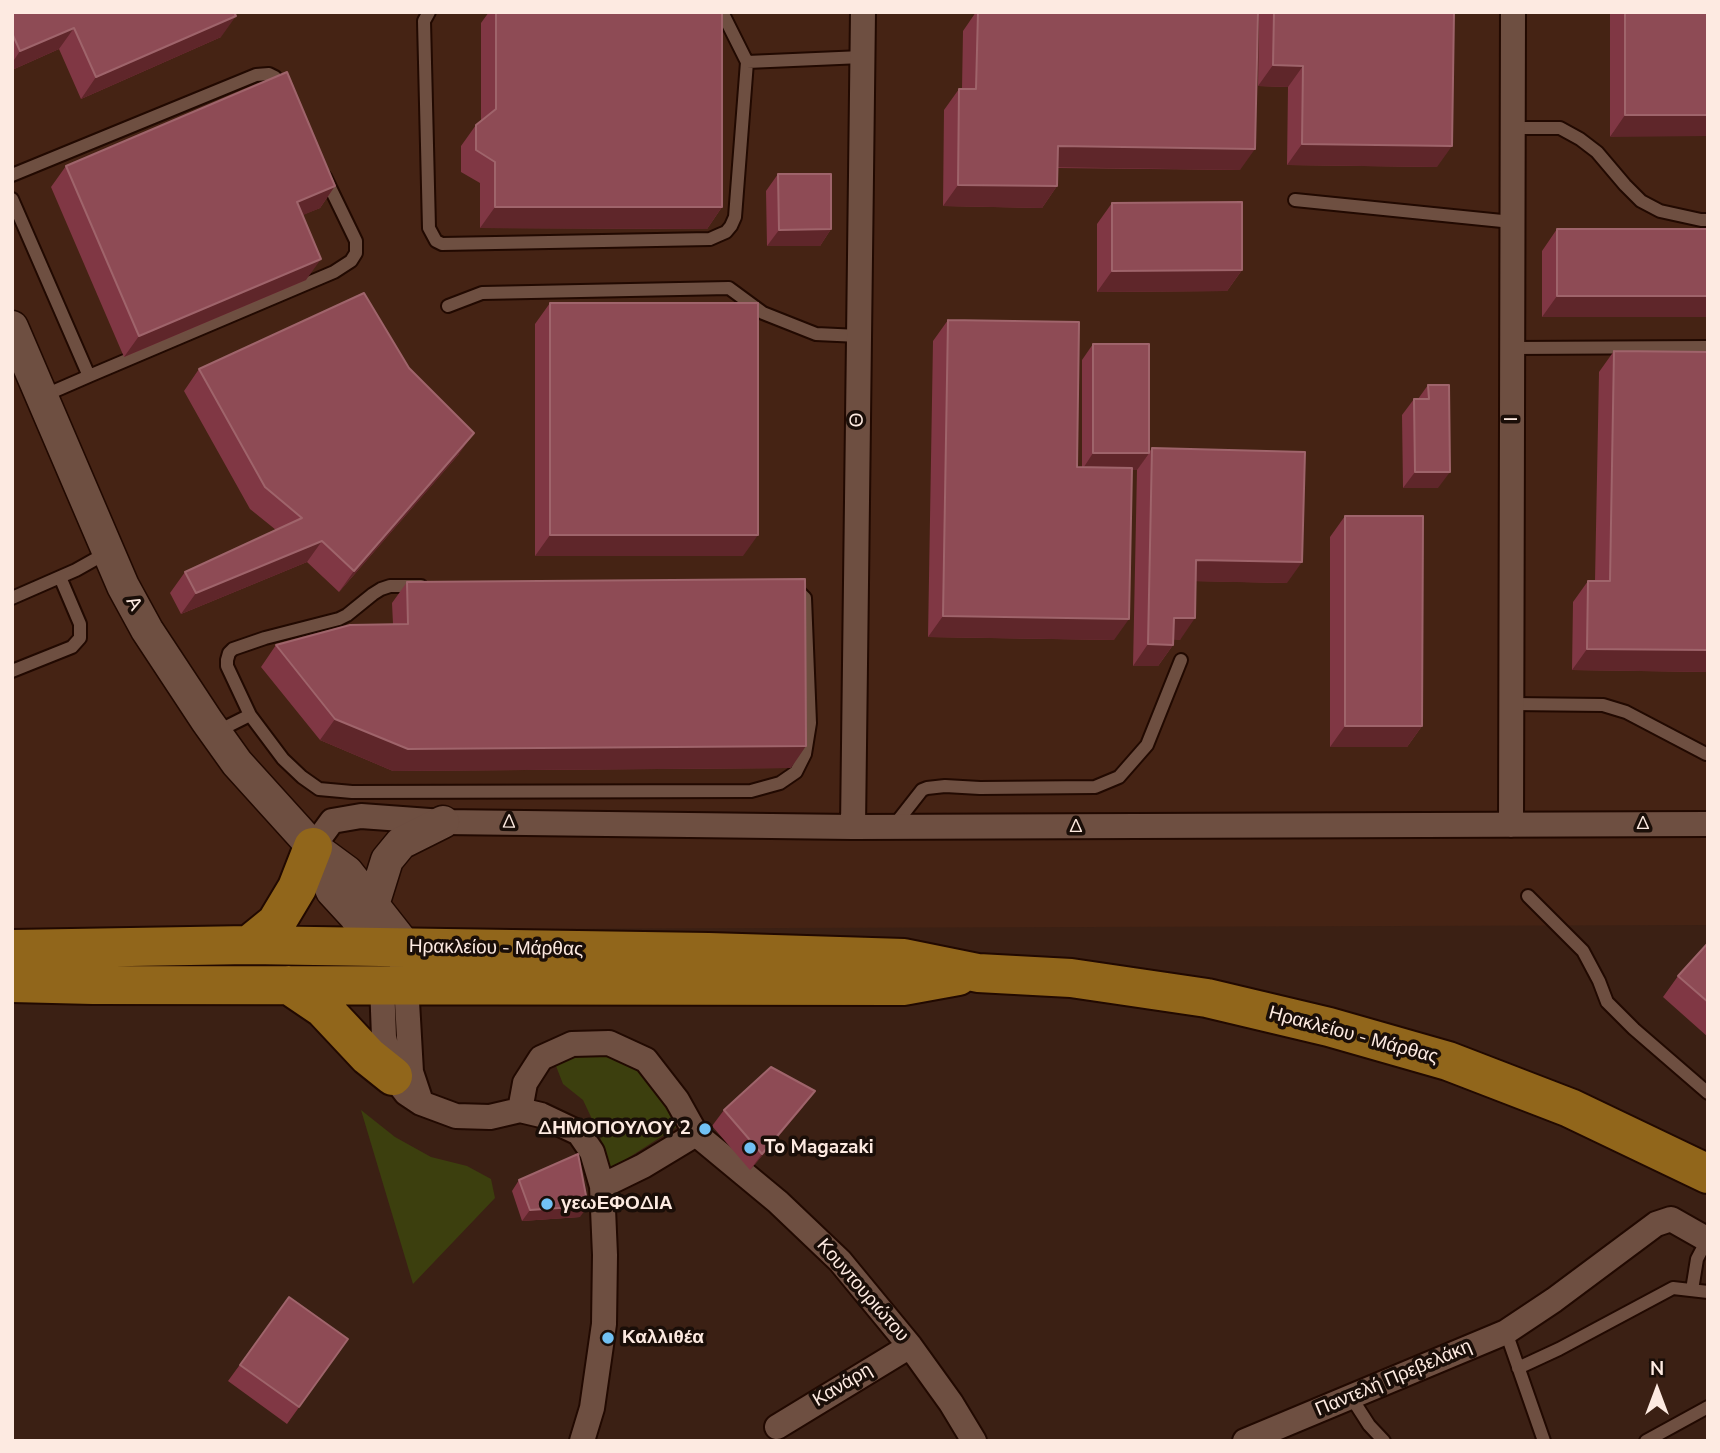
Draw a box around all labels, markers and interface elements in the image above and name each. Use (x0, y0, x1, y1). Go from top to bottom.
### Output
street label: Θ (846, 412, 870, 428)
street label: Ι (1501, 416, 1523, 422)
street label: Α (120, 593, 146, 615)
street label: Δ (502, 811, 516, 835)
street label: Δ (1636, 813, 1650, 835)
street label: Δ (1069, 816, 1083, 838)
street label: Ηρακλείου - Μάρθας (409, 936, 583, 962)
street label: Ηρακλείου - Μάρθας (1266, 1002, 1440, 1070)
place label: ΔΗΜΟΠΟΥΛΟΥ 2 (538, 1118, 691, 1140)
marker: ΔΗΜΟΠΟΥΛΟΥ 2 (697, 1121, 713, 1137)
place label: To Magazaki (764, 1137, 873, 1159)
marker: To Magazaki (742, 1140, 758, 1156)
place label: γεωΕΦΟΔΙΑ (561, 1193, 673, 1215)
marker: γεωΕΦΟΔΙΑ (539, 1196, 555, 1212)
street label: Κουντουριώτου (811, 1235, 913, 1347)
place label: Καλλιθέα (622, 1327, 704, 1349)
marker: Καλλιθέα (600, 1330, 616, 1346)
street label: Παντελή Πρεβελάκη (1312, 1336, 1476, 1422)
north arrow (1622, 1355, 1692, 1425)
text: N (1650, 1356, 1664, 1382)
street label: Κανάρη (809, 1359, 877, 1413)

